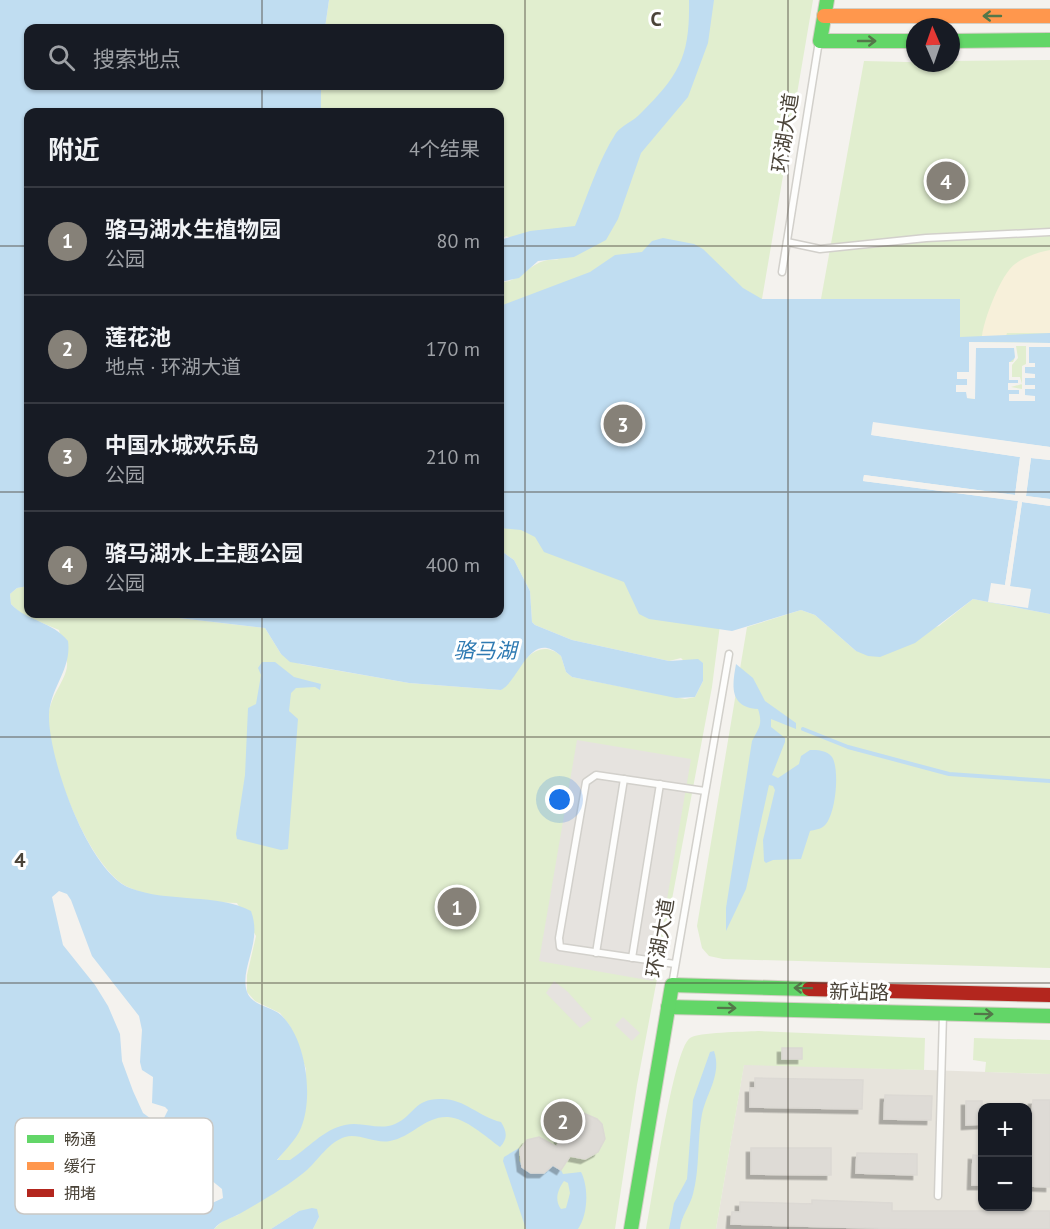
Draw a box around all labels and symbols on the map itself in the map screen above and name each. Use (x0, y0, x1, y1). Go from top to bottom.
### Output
text: C (650, 6, 662, 32)
one-way arrow (982, 10, 1002, 22)
north arrow (906, 18, 960, 72)
one-way arrow (857, 35, 877, 47)
street label: 环湖大道 (766, 91, 804, 175)
pin: 4 (926, 158, 966, 204)
pin: 3 (604, 402, 642, 446)
water label: 骆马湖 (454, 637, 519, 664)
your location (545, 785, 574, 814)
text: 4 (14, 847, 26, 873)
pin: 1 (438, 884, 476, 930)
street label: 环湖大道 (640, 896, 680, 980)
street label: 新站路 (829, 978, 889, 1006)
one-way arrow (793, 983, 813, 994)
one-way arrow (716, 1002, 736, 1014)
one-way arrow (974, 1008, 994, 1020)
pin: 2 (544, 1098, 582, 1144)
legend (15, 1118, 213, 1214)
text: 畅通 (64, 1129, 96, 1149)
text: 缓行 (64, 1156, 96, 1176)
text: 拥堵 (64, 1183, 96, 1203)

